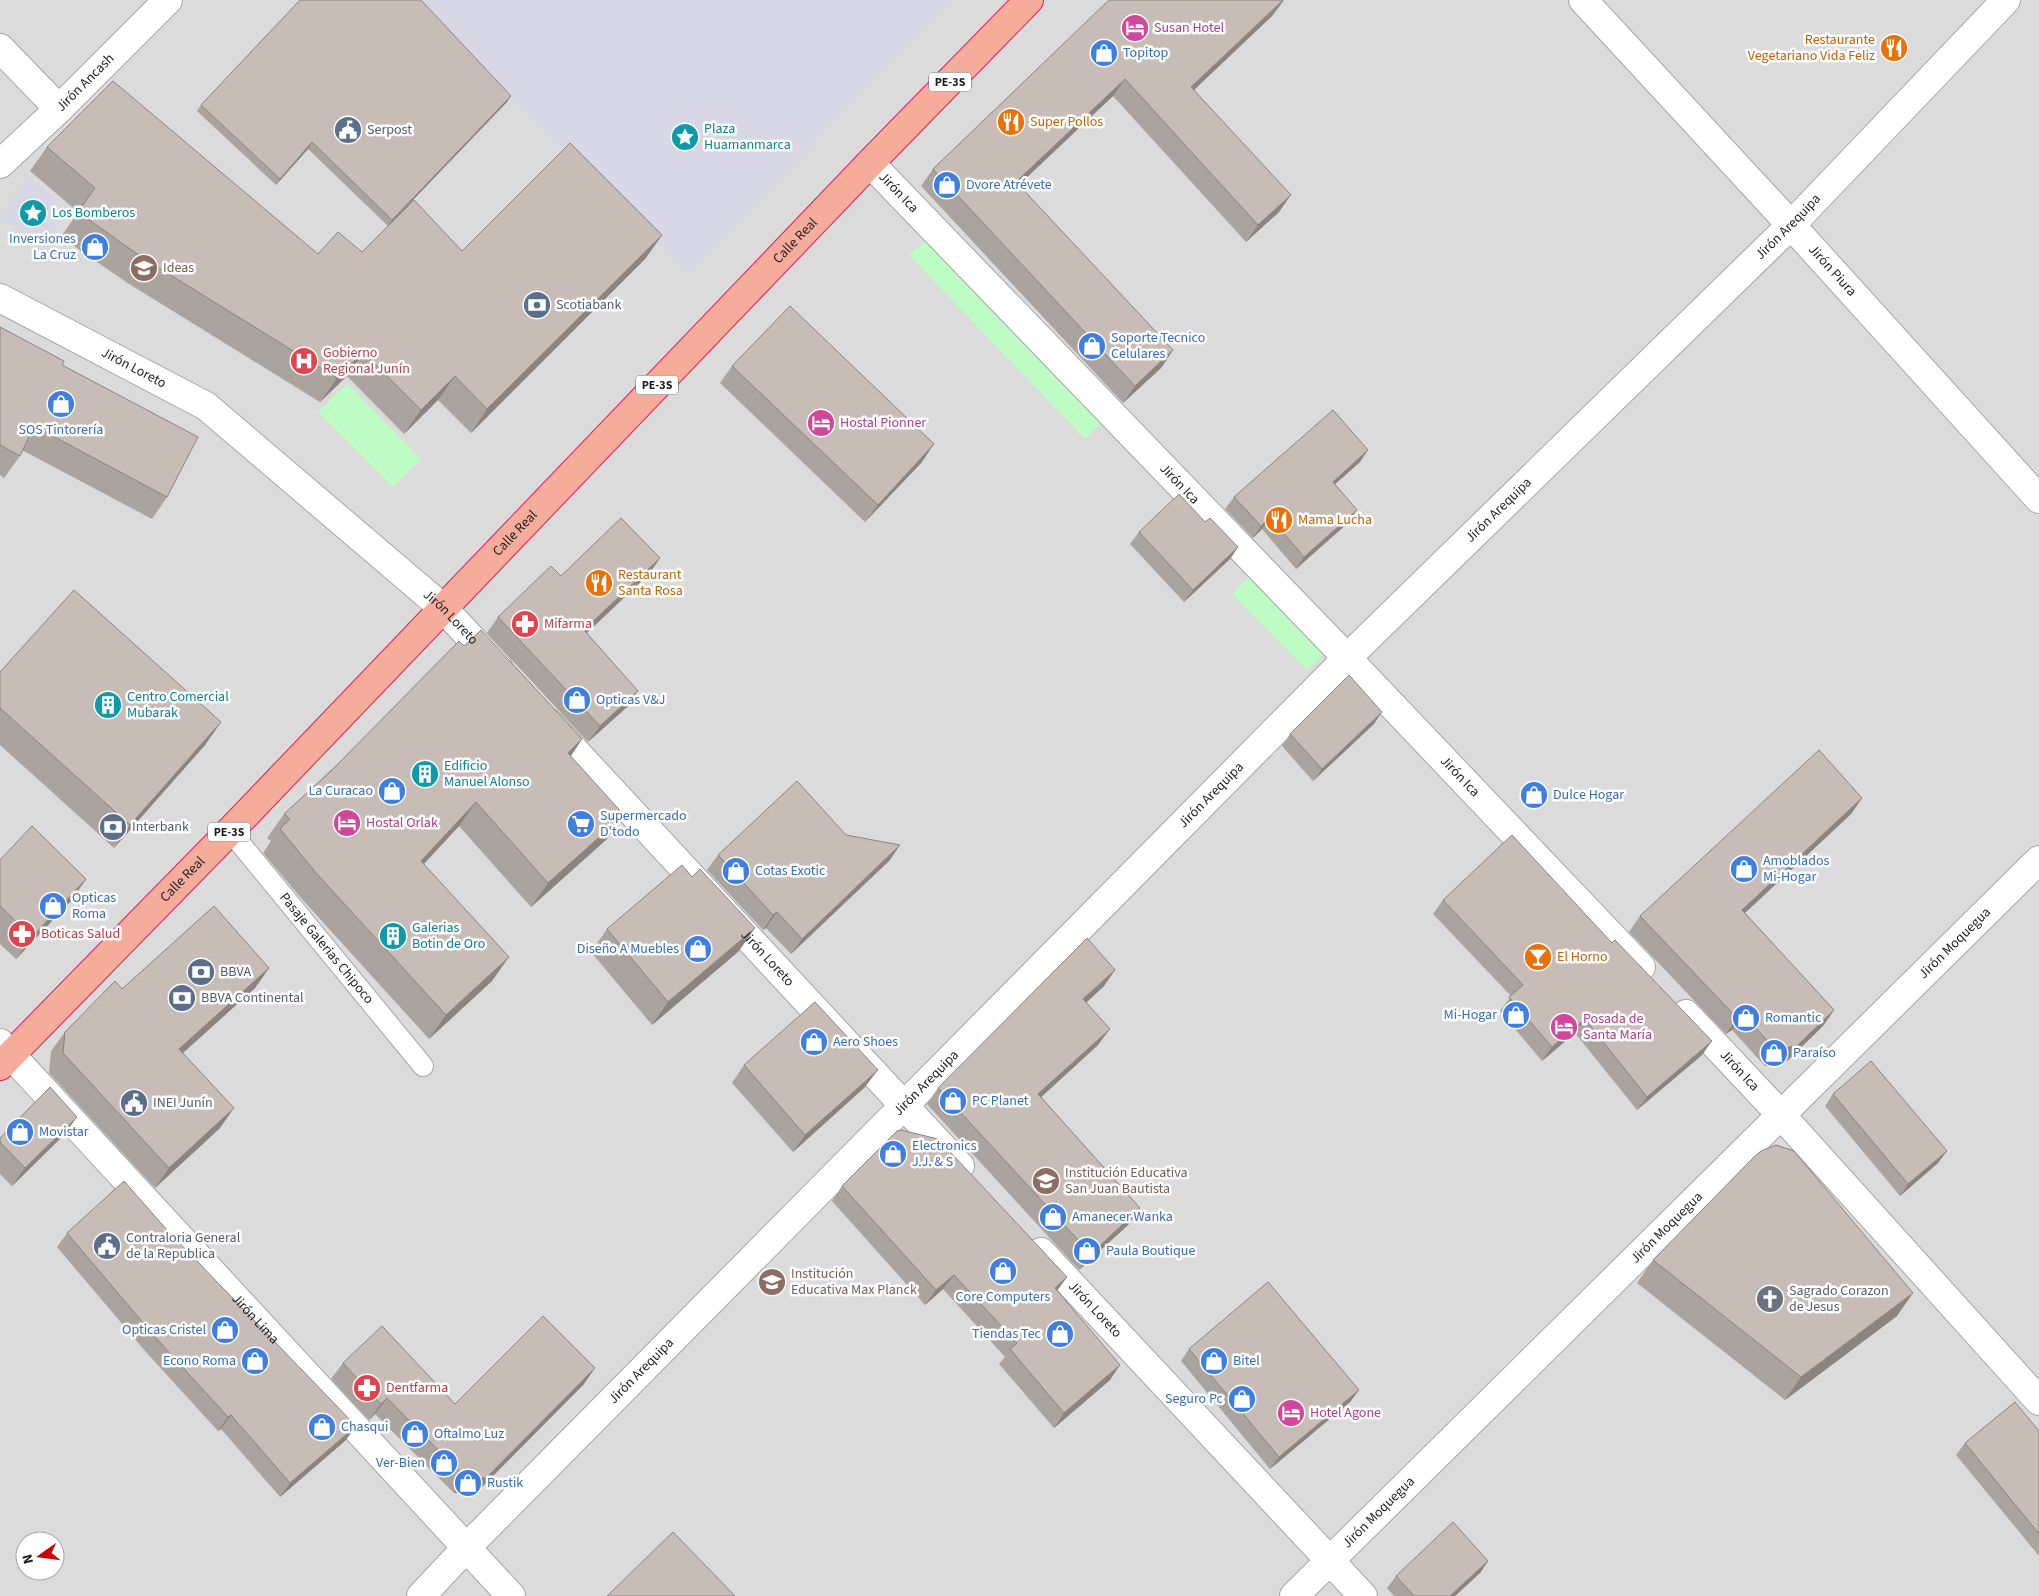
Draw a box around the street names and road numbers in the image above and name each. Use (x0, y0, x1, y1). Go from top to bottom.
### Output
street label: Jirón Ancash (52, 49, 119, 116)
road number: PE-3S (929, 72, 971, 91)
street label: Jirón Ica (874, 168, 923, 217)
street label: Jirón Arequipa (1751, 189, 1826, 264)
street label: Calle Real (768, 213, 823, 269)
street label: Jirón Piura (1804, 240, 1861, 301)
street label: Jirón Loreto (98, 343, 170, 393)
road number: PE-3S (636, 376, 678, 394)
street label: Jirón Ica (1155, 459, 1204, 509)
street label: Jirón Arequipa (1461, 473, 1536, 547)
street label: Calle Real (488, 505, 542, 561)
street label: Jirón Loreto (419, 585, 483, 650)
street label: Jirón Ica (1435, 752, 1484, 801)
street label: Jirón Arequipa (1174, 758, 1248, 833)
road number: PE-3S (208, 822, 250, 842)
street label: Calle Real (155, 852, 210, 907)
street label: Pasaje Galerias Chipoco (275, 888, 378, 1009)
street label: Jirón Moquegua (1914, 903, 1996, 983)
street label: Jirón Loreto (736, 926, 799, 991)
street label: Jirón Arequipa (889, 1046, 964, 1121)
street label: Jirón Ica (1715, 1046, 1764, 1096)
street label: Jirón Moquegua (1626, 1187, 1707, 1268)
street label: Jirón Loreto (1063, 1277, 1127, 1342)
street label: Jirón Lima (227, 1290, 284, 1349)
street label: Jirón Arequipa (604, 1333, 679, 1408)
street label: Jirón Moquegua (1338, 1472, 1419, 1553)

